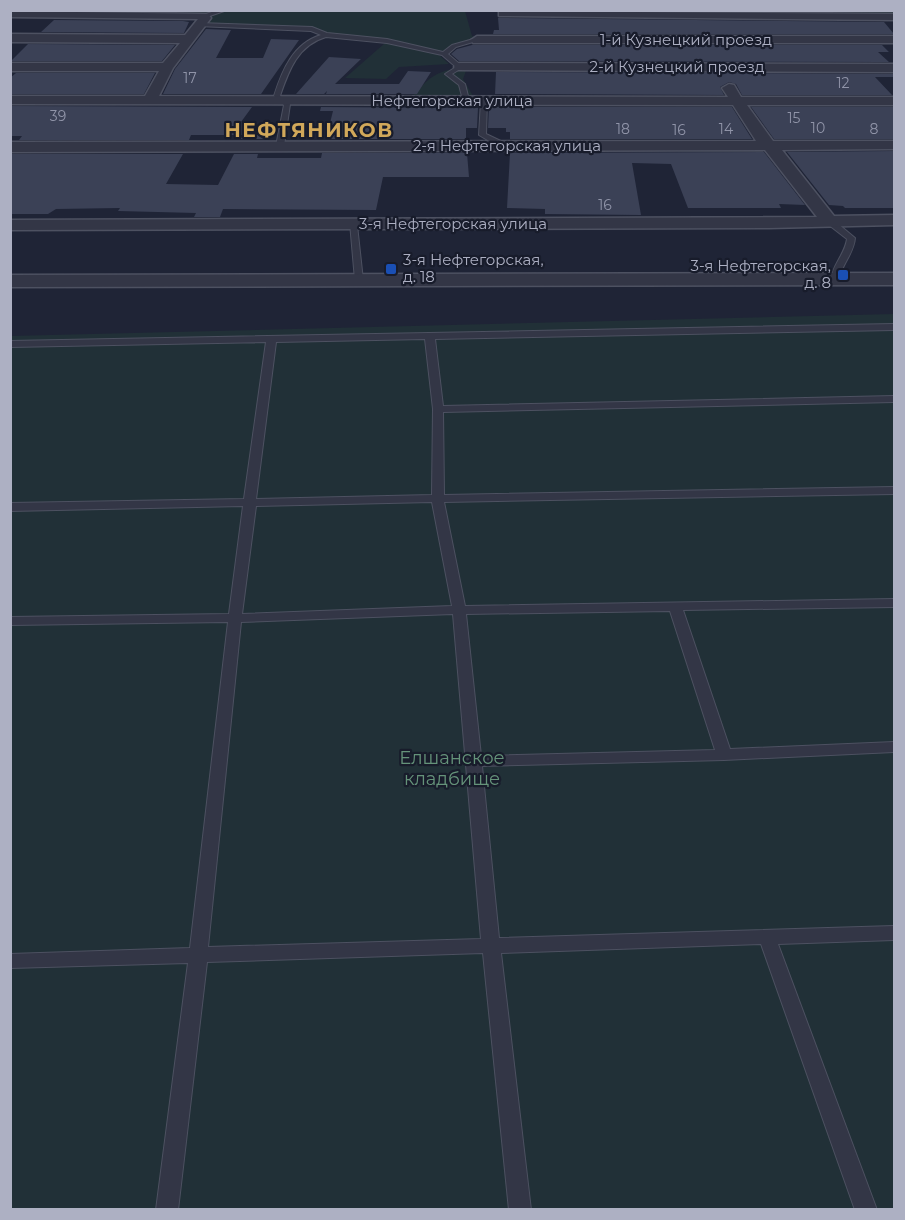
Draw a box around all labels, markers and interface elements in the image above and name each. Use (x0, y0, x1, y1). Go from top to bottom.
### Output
street label: 1-й Кузнецкий проезд (600, 30, 772, 49)
street label: 2-й Кузнецкий проезд (590, 57, 765, 76)
house number: 17 (183, 69, 197, 87)
house number: 12 (836, 74, 850, 92)
street label: Нефтегорская улица (371, 91, 533, 110)
house number: 39 (50, 107, 66, 125)
house number: 15 (788, 109, 801, 127)
district label: НЕФТЯНИКОВ (224, 118, 394, 142)
house number: 10 (811, 119, 825, 137)
house number: 18 (616, 120, 630, 138)
house number: 14 (719, 120, 734, 138)
house number: 8 (870, 120, 879, 138)
house number: 16 (672, 121, 686, 139)
street label: 2-я Нефтегорская улица (413, 136, 601, 155)
house number: 16 (598, 196, 612, 214)
street label: 3-я Нефтегорская улица (359, 214, 547, 233)
place label: 3-я Нефтегорская, д. 18 (403, 250, 544, 286)
place label: 3-я Нефтегорская, д. 8 (690, 256, 831, 292)
marker: 3-я Нефтегорская, д. 18 (384, 262, 398, 276)
marker: 3-я Нефтегорская, д. 8 (836, 268, 850, 282)
park label: Елшанское кладбище (399, 747, 505, 790)

